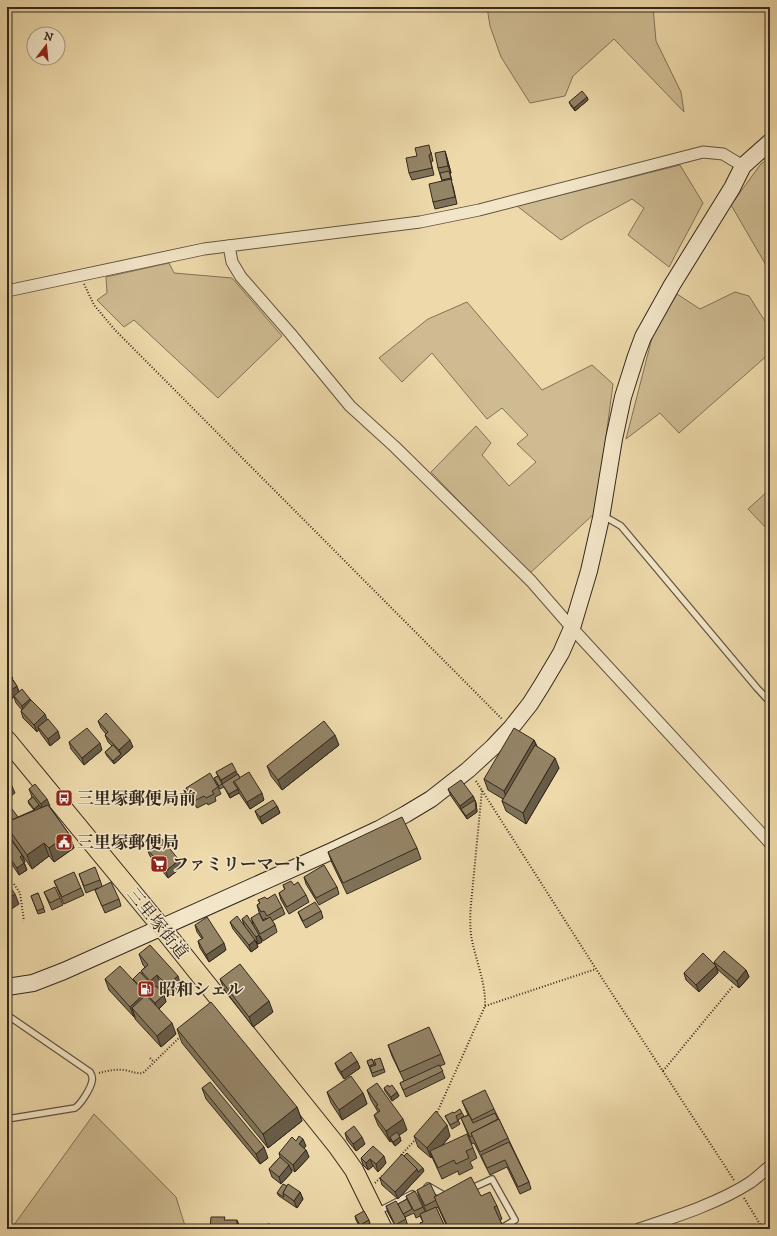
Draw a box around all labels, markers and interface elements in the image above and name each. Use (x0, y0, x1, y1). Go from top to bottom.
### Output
north arrow (26, 26, 66, 66)
text: N (42, 29, 55, 45)
bus stop icon: 三里塚郵便局前 (54, 788, 74, 808)
place label: 三里塚郵便局前 (77, 788, 196, 810)
public building icon: 三里塚郵便局 (54, 832, 74, 852)
place label: 三里塚郵便局 (77, 832, 179, 854)
supermarket icon: ファミリーマート (149, 854, 169, 874)
place label: ファミリーマート (172, 854, 308, 876)
street label: 三里塚街道 (122, 884, 193, 964)
fuel station icon: 昭和シェル (136, 979, 156, 999)
place label: 昭和シェル (159, 979, 244, 1001)

